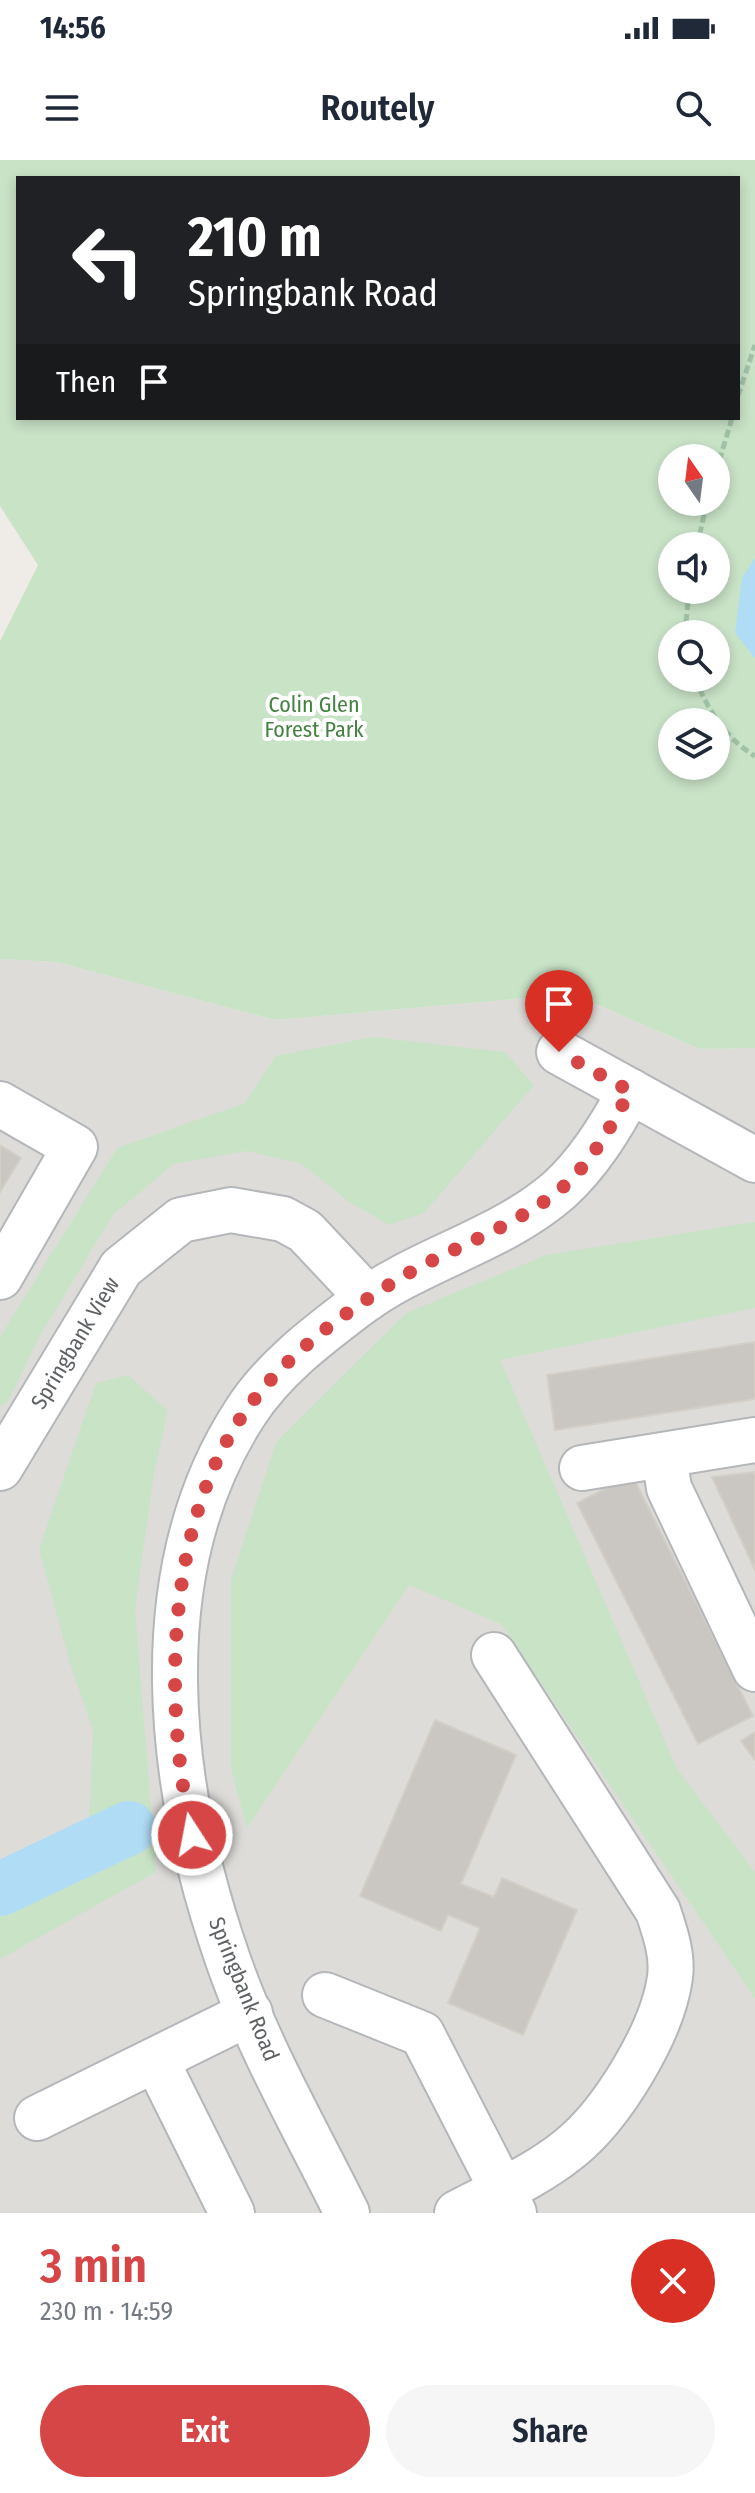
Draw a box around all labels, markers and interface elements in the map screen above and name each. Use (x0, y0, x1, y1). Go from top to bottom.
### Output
text: 14:56 (40, 10, 106, 46)
icon: menu (40, 86, 84, 130)
text: Routely (321, 86, 434, 130)
icon: search (671, 86, 715, 130)
text: 210 m (188, 204, 322, 271)
icon: left (56, 208, 160, 312)
text: Springbank Road (188, 272, 438, 316)
icon: arrive (132, 360, 176, 404)
text: Then (56, 364, 116, 400)
north arrow (658, 444, 730, 516)
map controls (658, 444, 730, 780)
button: sound (658, 532, 730, 604)
button: search (658, 620, 730, 692)
park label: Colin Glen Forest Park (264, 691, 364, 743)
button: layers (658, 708, 730, 780)
pin (525, 970, 593, 1052)
icon: arrive (537, 982, 581, 1026)
street label: Springbank View (25, 1272, 125, 1414)
position arrow (150, 1793, 234, 1877)
street label: Springbank Road (203, 1913, 285, 2065)
text: 3 min (40, 2237, 147, 2295)
button: close (631, 2239, 715, 2323)
text: 230 m · 14:59 (40, 2296, 173, 2327)
button: Exit (40, 2385, 370, 2477)
button: Share (386, 2385, 715, 2477)

